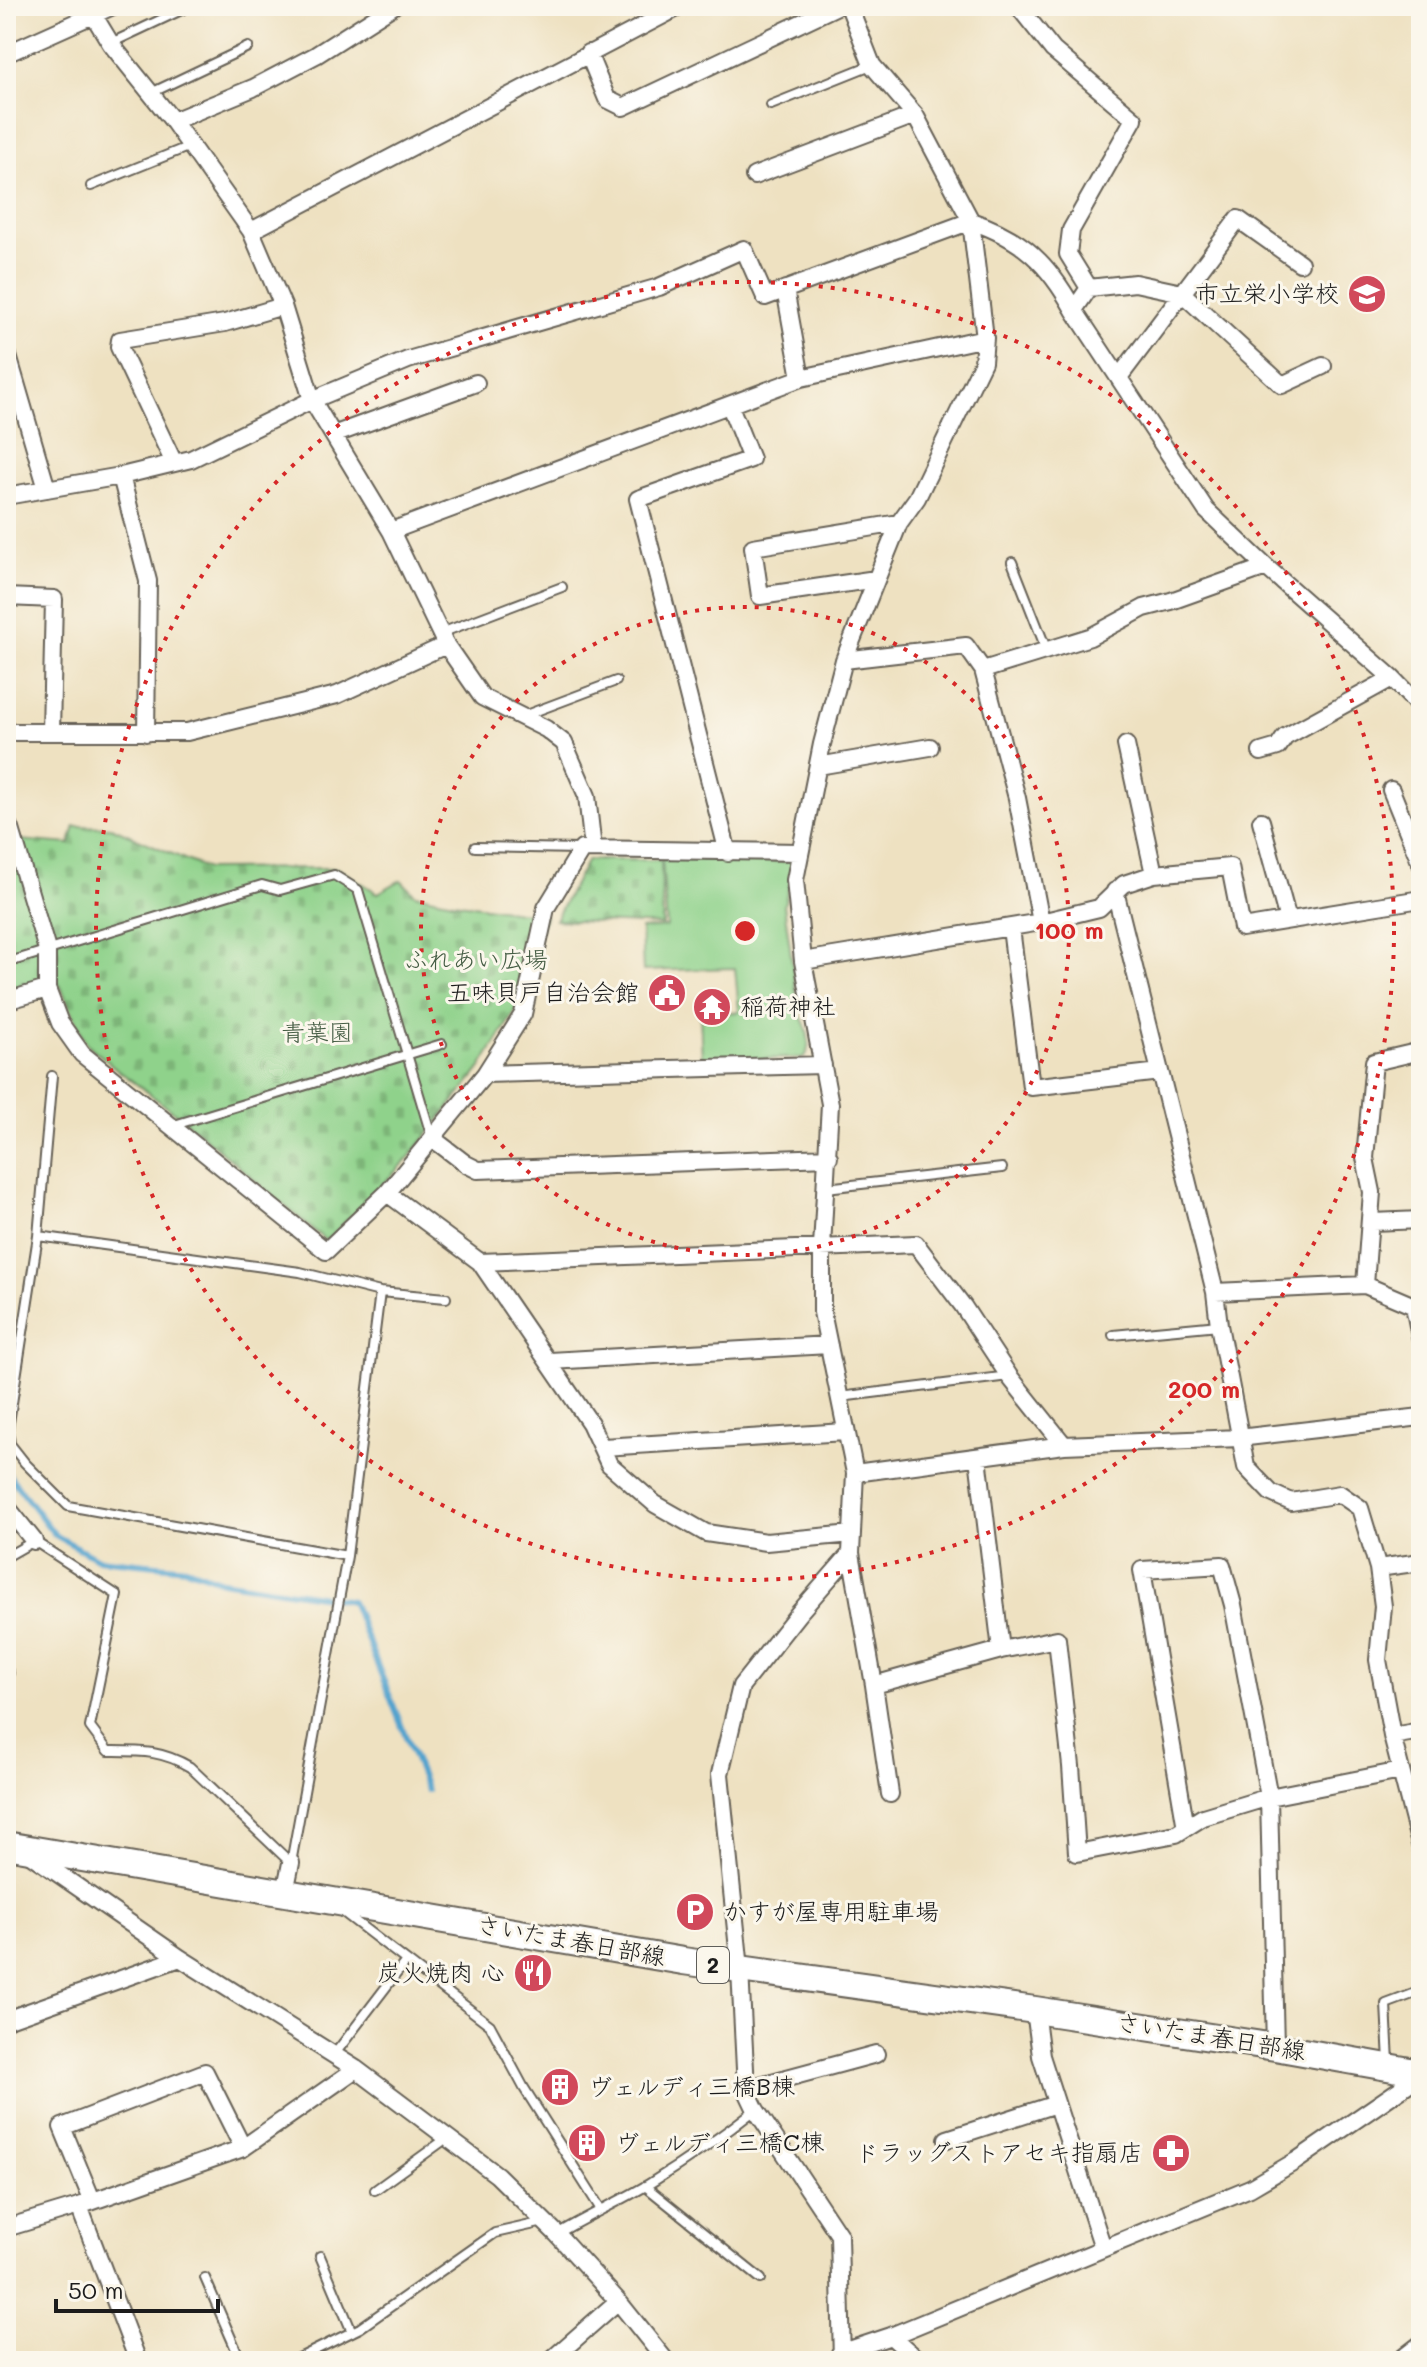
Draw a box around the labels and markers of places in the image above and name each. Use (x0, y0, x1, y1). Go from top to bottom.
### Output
school or university icon: 市立栄小学校 (1346, 273, 1388, 315)
place label: 市立栄小学校 (1195, 277, 1339, 308)
centre of rings (731, 917, 759, 945)
public building icon: 五味貝戸自治会館 (646, 972, 688, 1014)
place label: 五味貝戸自治会館 (447, 976, 639, 1007)
temple icon: 稲荷神社 (691, 986, 733, 1028)
place label: 稲荷神社 (740, 990, 836, 1021)
parking icon: かすが屋専用駐車場 (674, 1891, 716, 1933)
place label: かすが屋専用駐車場 (723, 1895, 939, 1926)
restaurant icon: 炭火焼肉 心 (512, 1952, 554, 1994)
place label: 炭火焼肉 心 (377, 1956, 505, 1987)
building icon: ヴェルディ三橋B棟 (539, 2066, 581, 2108)
place label: ヴェルディ三橋B棟 (588, 2070, 795, 2101)
building icon: ヴェルディ三橋C棟 (566, 2122, 608, 2164)
place label: ヴェルディ三橋C棟 (615, 2126, 824, 2157)
pharmacy icon: ドラッグストアセキ指扇店 (1150, 2132, 1192, 2174)
place label: ドラッグストアセキ指扇店 (855, 2136, 1143, 2167)

